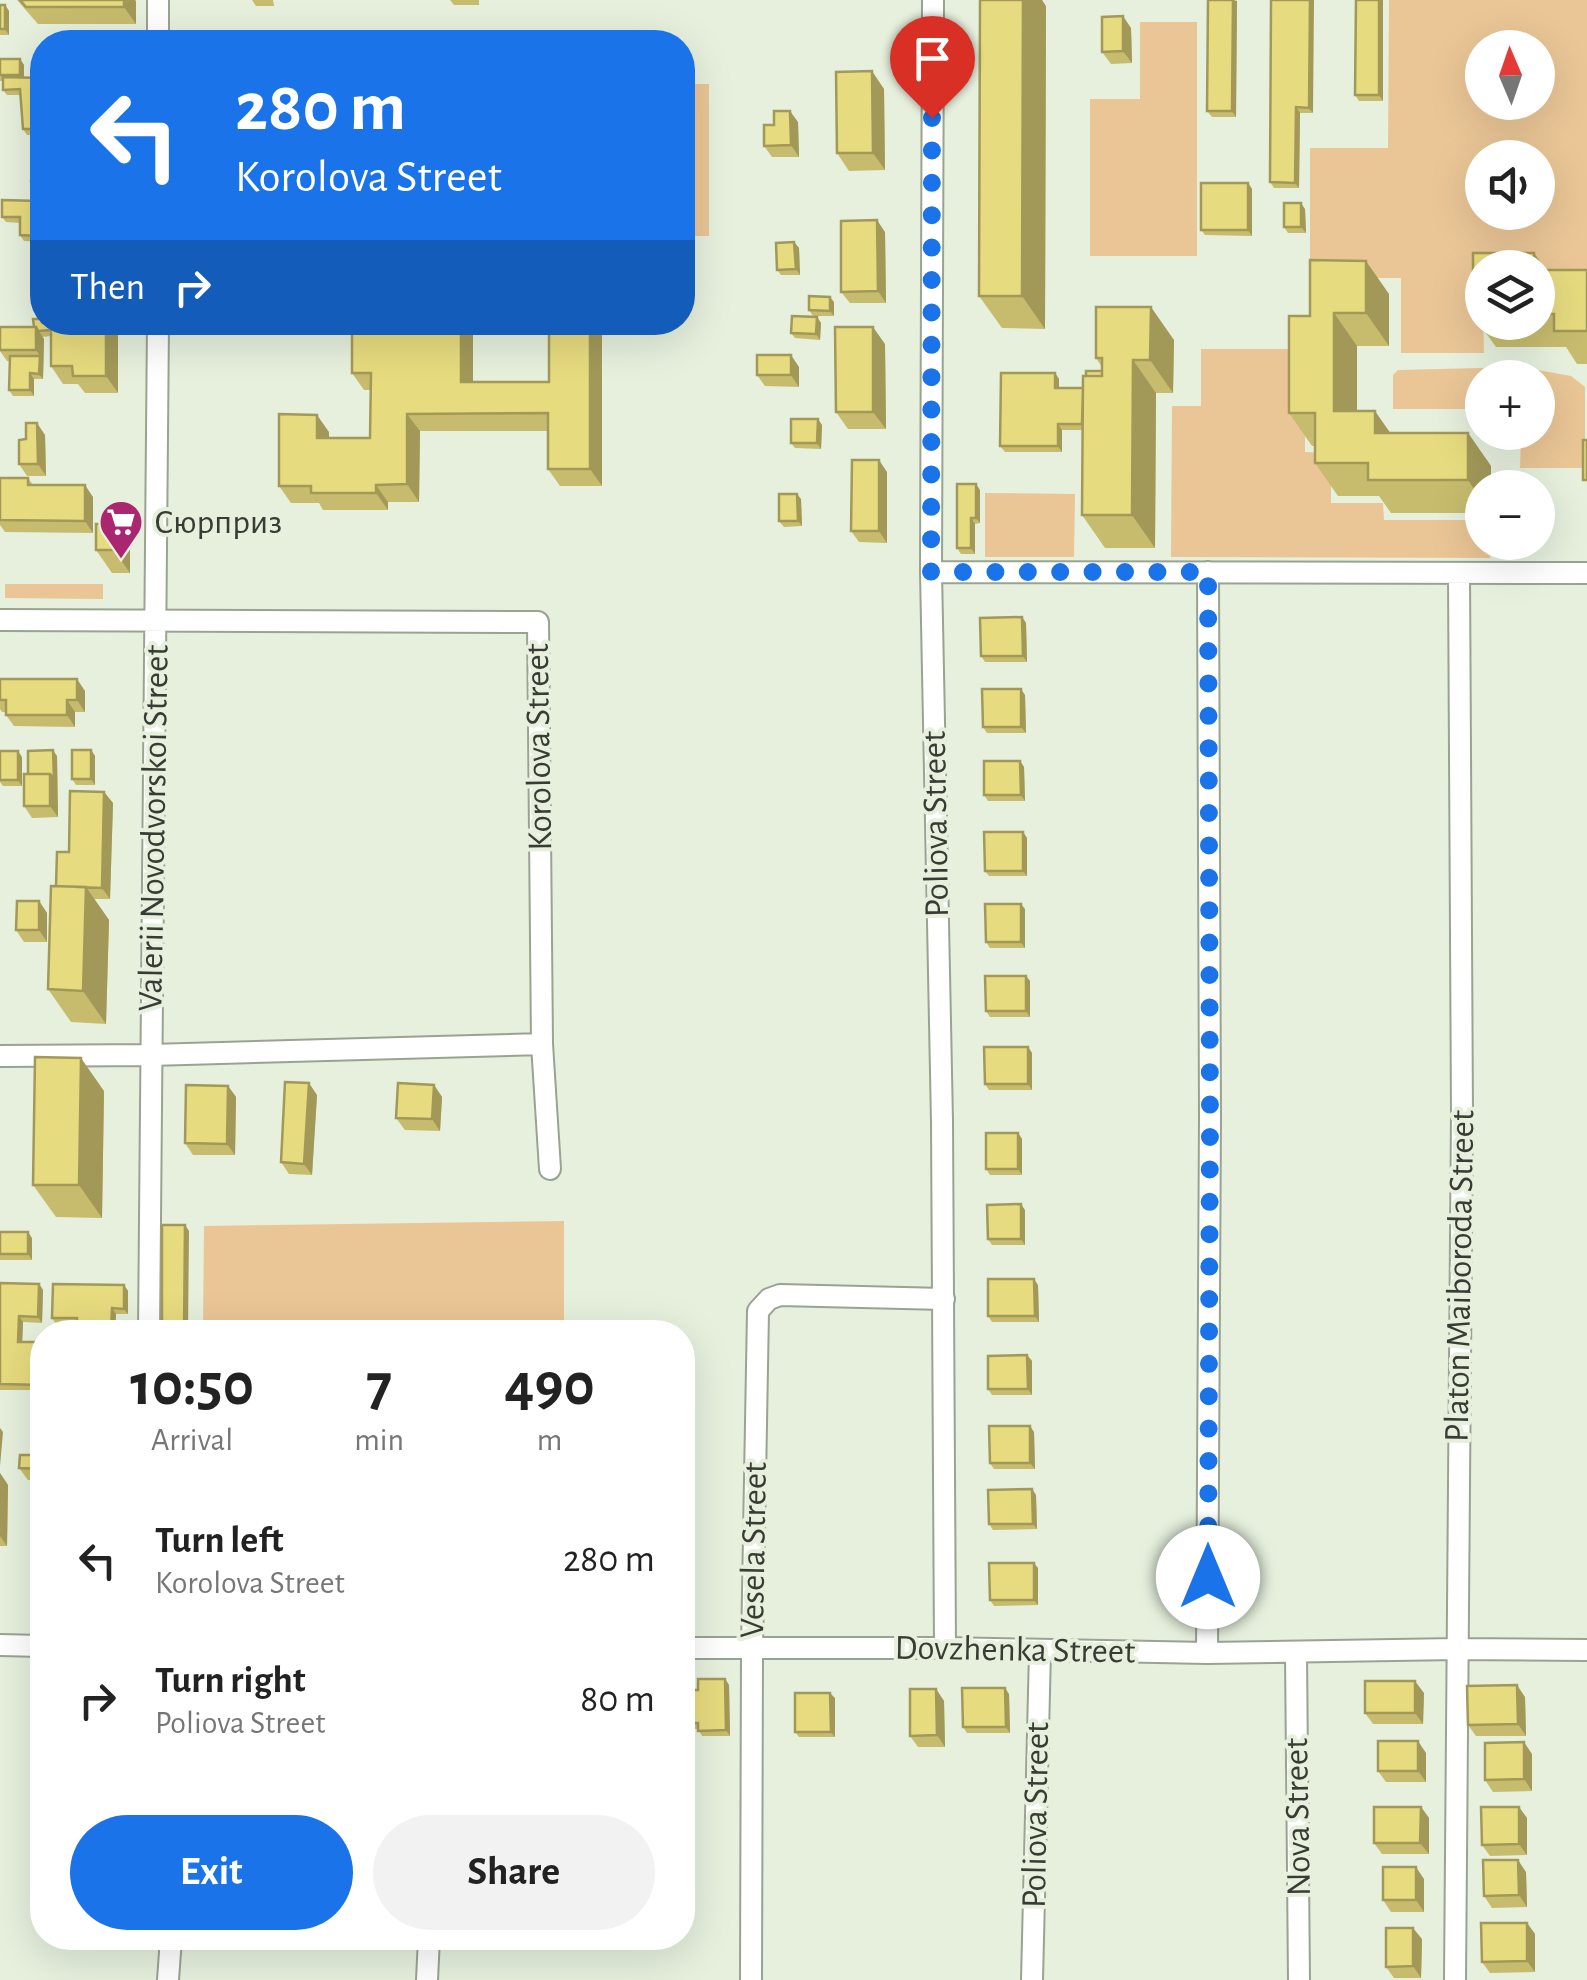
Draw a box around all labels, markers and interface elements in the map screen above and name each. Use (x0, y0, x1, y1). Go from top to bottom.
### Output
pin (890, 16, 975, 119)
north arrow (1465, 30, 1555, 120)
map controls (1465, 30, 1555, 560)
icon: arrive (905, 31, 960, 86)
icon: left (70, 70, 200, 200)
text: 280 m (235, 73, 406, 143)
button: sound (1465, 140, 1555, 230)
text: Korolova Street (235, 155, 502, 200)
button: layers (1465, 250, 1555, 340)
icon: right (165, 260, 220, 315)
text: Then (70, 269, 145, 307)
button: + (1465, 360, 1555, 450)
button: − (1465, 470, 1555, 560)
supermarket icon: Сюрприз (98, 499, 144, 560)
place label: Сюрприз (154, 505, 282, 540)
street label: Korolova Street (520, 643, 558, 851)
street label: Valerii Novodvorskoi Street (133, 644, 175, 1012)
street label: Poliova Street (917, 731, 955, 917)
street label: Platon Maiboroda Street (1440, 1110, 1480, 1442)
text: 10:50 (130, 1356, 254, 1416)
text: 7 (366, 1356, 392, 1416)
text: 490 (504, 1356, 595, 1416)
text: Arrival (151, 1424, 233, 1456)
text: min (354, 1424, 404, 1456)
text: m (537, 1424, 562, 1456)
street label: Vesela Street (735, 1462, 773, 1638)
text: Turn left (155, 1522, 283, 1560)
position arrow (1156, 1525, 1260, 1629)
icon: left (70, 1533, 125, 1588)
text: 280 m (563, 1541, 655, 1579)
text: Korolova Street (155, 1567, 345, 1599)
street label: Dovzhenka Street (894, 1630, 1136, 1670)
text: Turn right (155, 1662, 305, 1700)
icon: right (70, 1673, 125, 1728)
text: 80 m (580, 1681, 655, 1719)
text: Poliova Street (155, 1707, 325, 1739)
street label: Poliova Street (1017, 1722, 1055, 1908)
street label: Nova Street (1279, 1737, 1317, 1897)
button: Exit (70, 1815, 353, 1930)
button: Share (373, 1815, 655, 1930)

